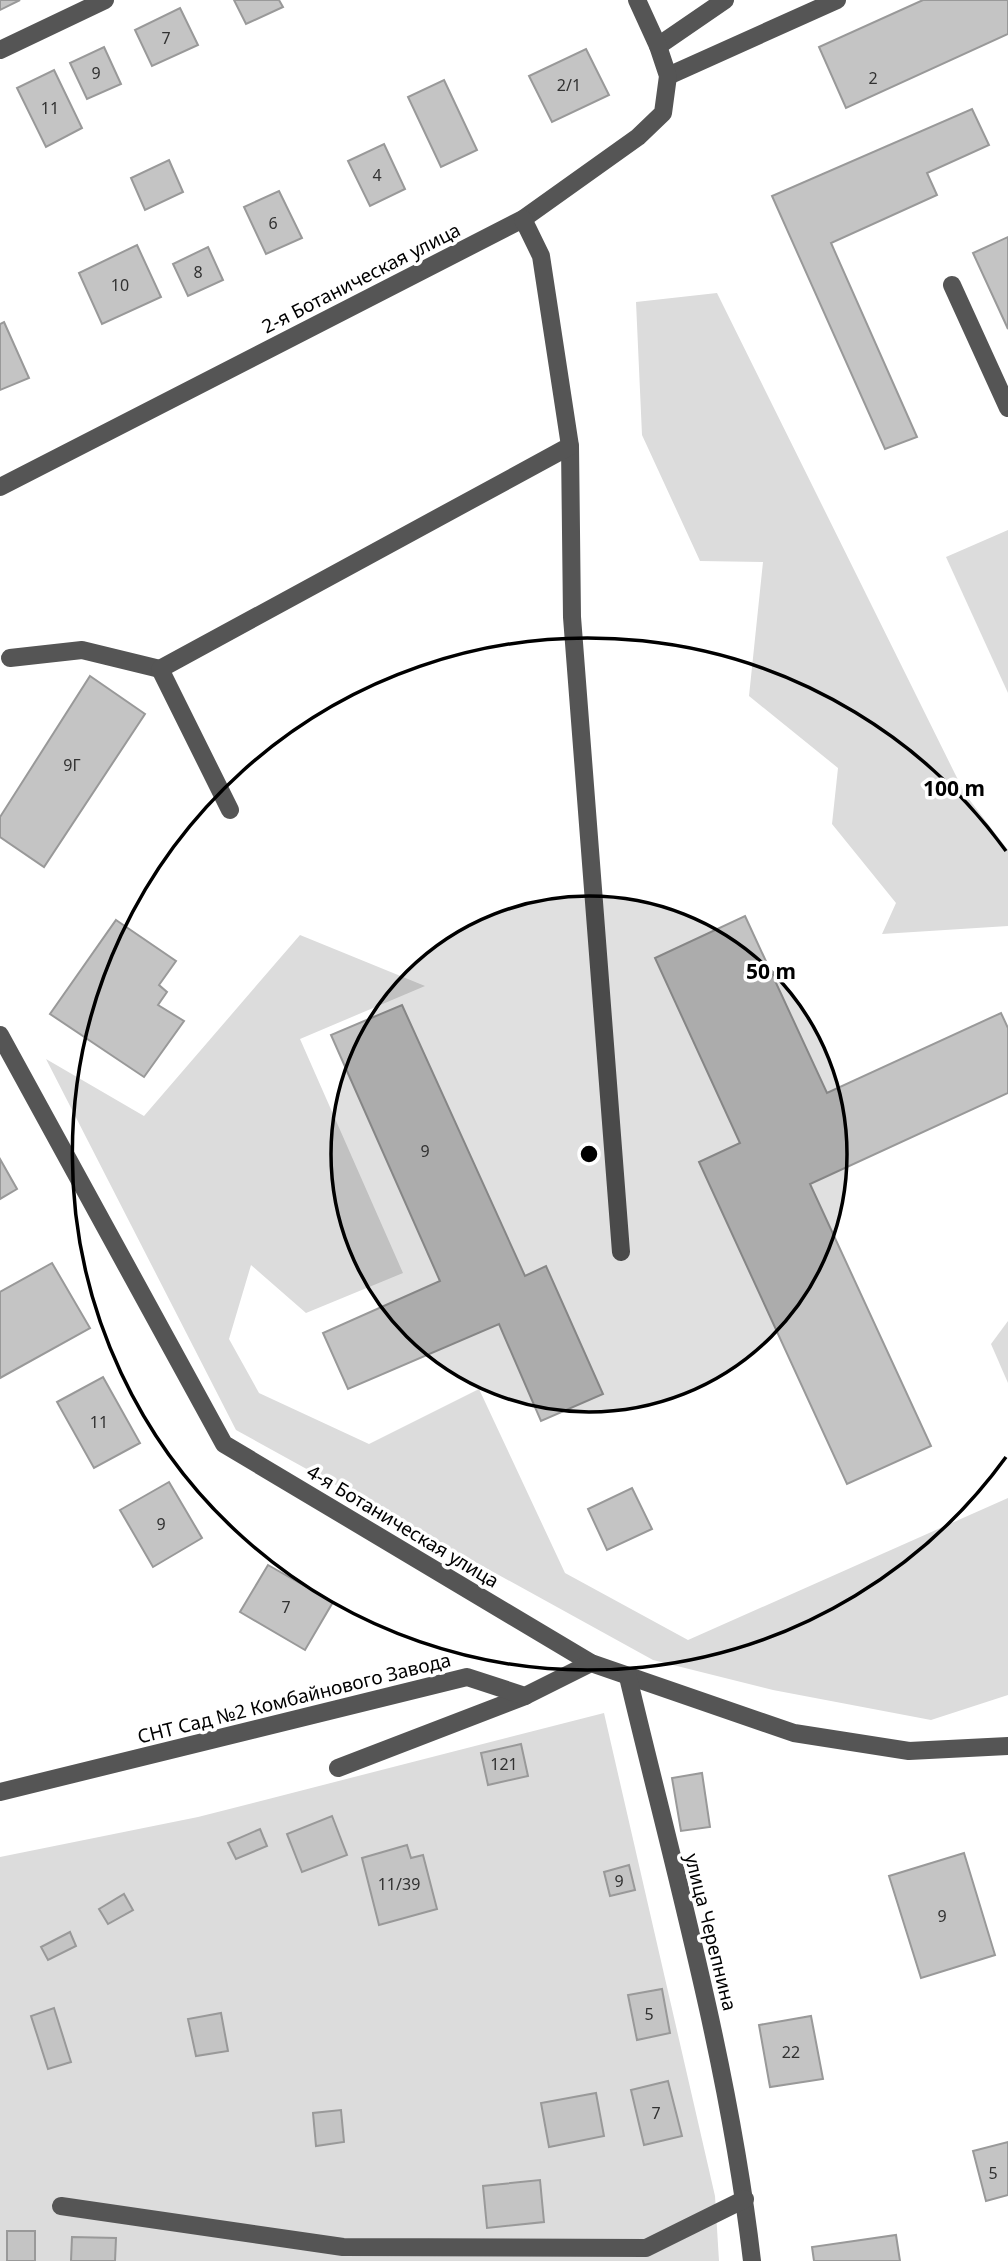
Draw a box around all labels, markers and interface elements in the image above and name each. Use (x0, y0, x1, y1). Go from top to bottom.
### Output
house number: 7 (161, 27, 171, 49)
house number: 9 (91, 62, 101, 84)
house number: 2 (868, 67, 878, 89)
house number: 2/1 (557, 74, 581, 96)
house number: 11 (41, 97, 59, 119)
house number: 4 (372, 164, 382, 186)
house number: 6 (268, 212, 278, 234)
street label: 2-я Ботаническая улица (257, 217, 465, 339)
house number: 8 (193, 261, 203, 283)
house number: 10 (111, 274, 129, 296)
house number: 9Г (63, 754, 81, 776)
text: 100 m (923, 774, 985, 802)
text: 50 m (746, 957, 796, 985)
house number: 9 (420, 1140, 430, 1162)
centre of rings (577, 1142, 601, 1166)
house number: 11 (90, 1411, 108, 1433)
street label: 4-я Ботаническая улица (302, 1458, 504, 1594)
house number: 9 (156, 1513, 166, 1535)
house number: 7 (281, 1596, 291, 1618)
street label: СНТ Сад №2 Комбайнового Завода (135, 1646, 453, 1750)
house number: 121 (490, 1753, 518, 1775)
street label: улица Черепнина (679, 1851, 743, 2013)
house number: 9 (614, 1870, 624, 1892)
house number: 11/39 (378, 1873, 420, 1895)
house number: 9 (937, 1905, 947, 1927)
house number: 5 (644, 2003, 654, 2025)
house number: 22 (782, 2041, 800, 2063)
house number: 7 (651, 2102, 661, 2124)
house number: 5 (988, 2162, 998, 2184)

